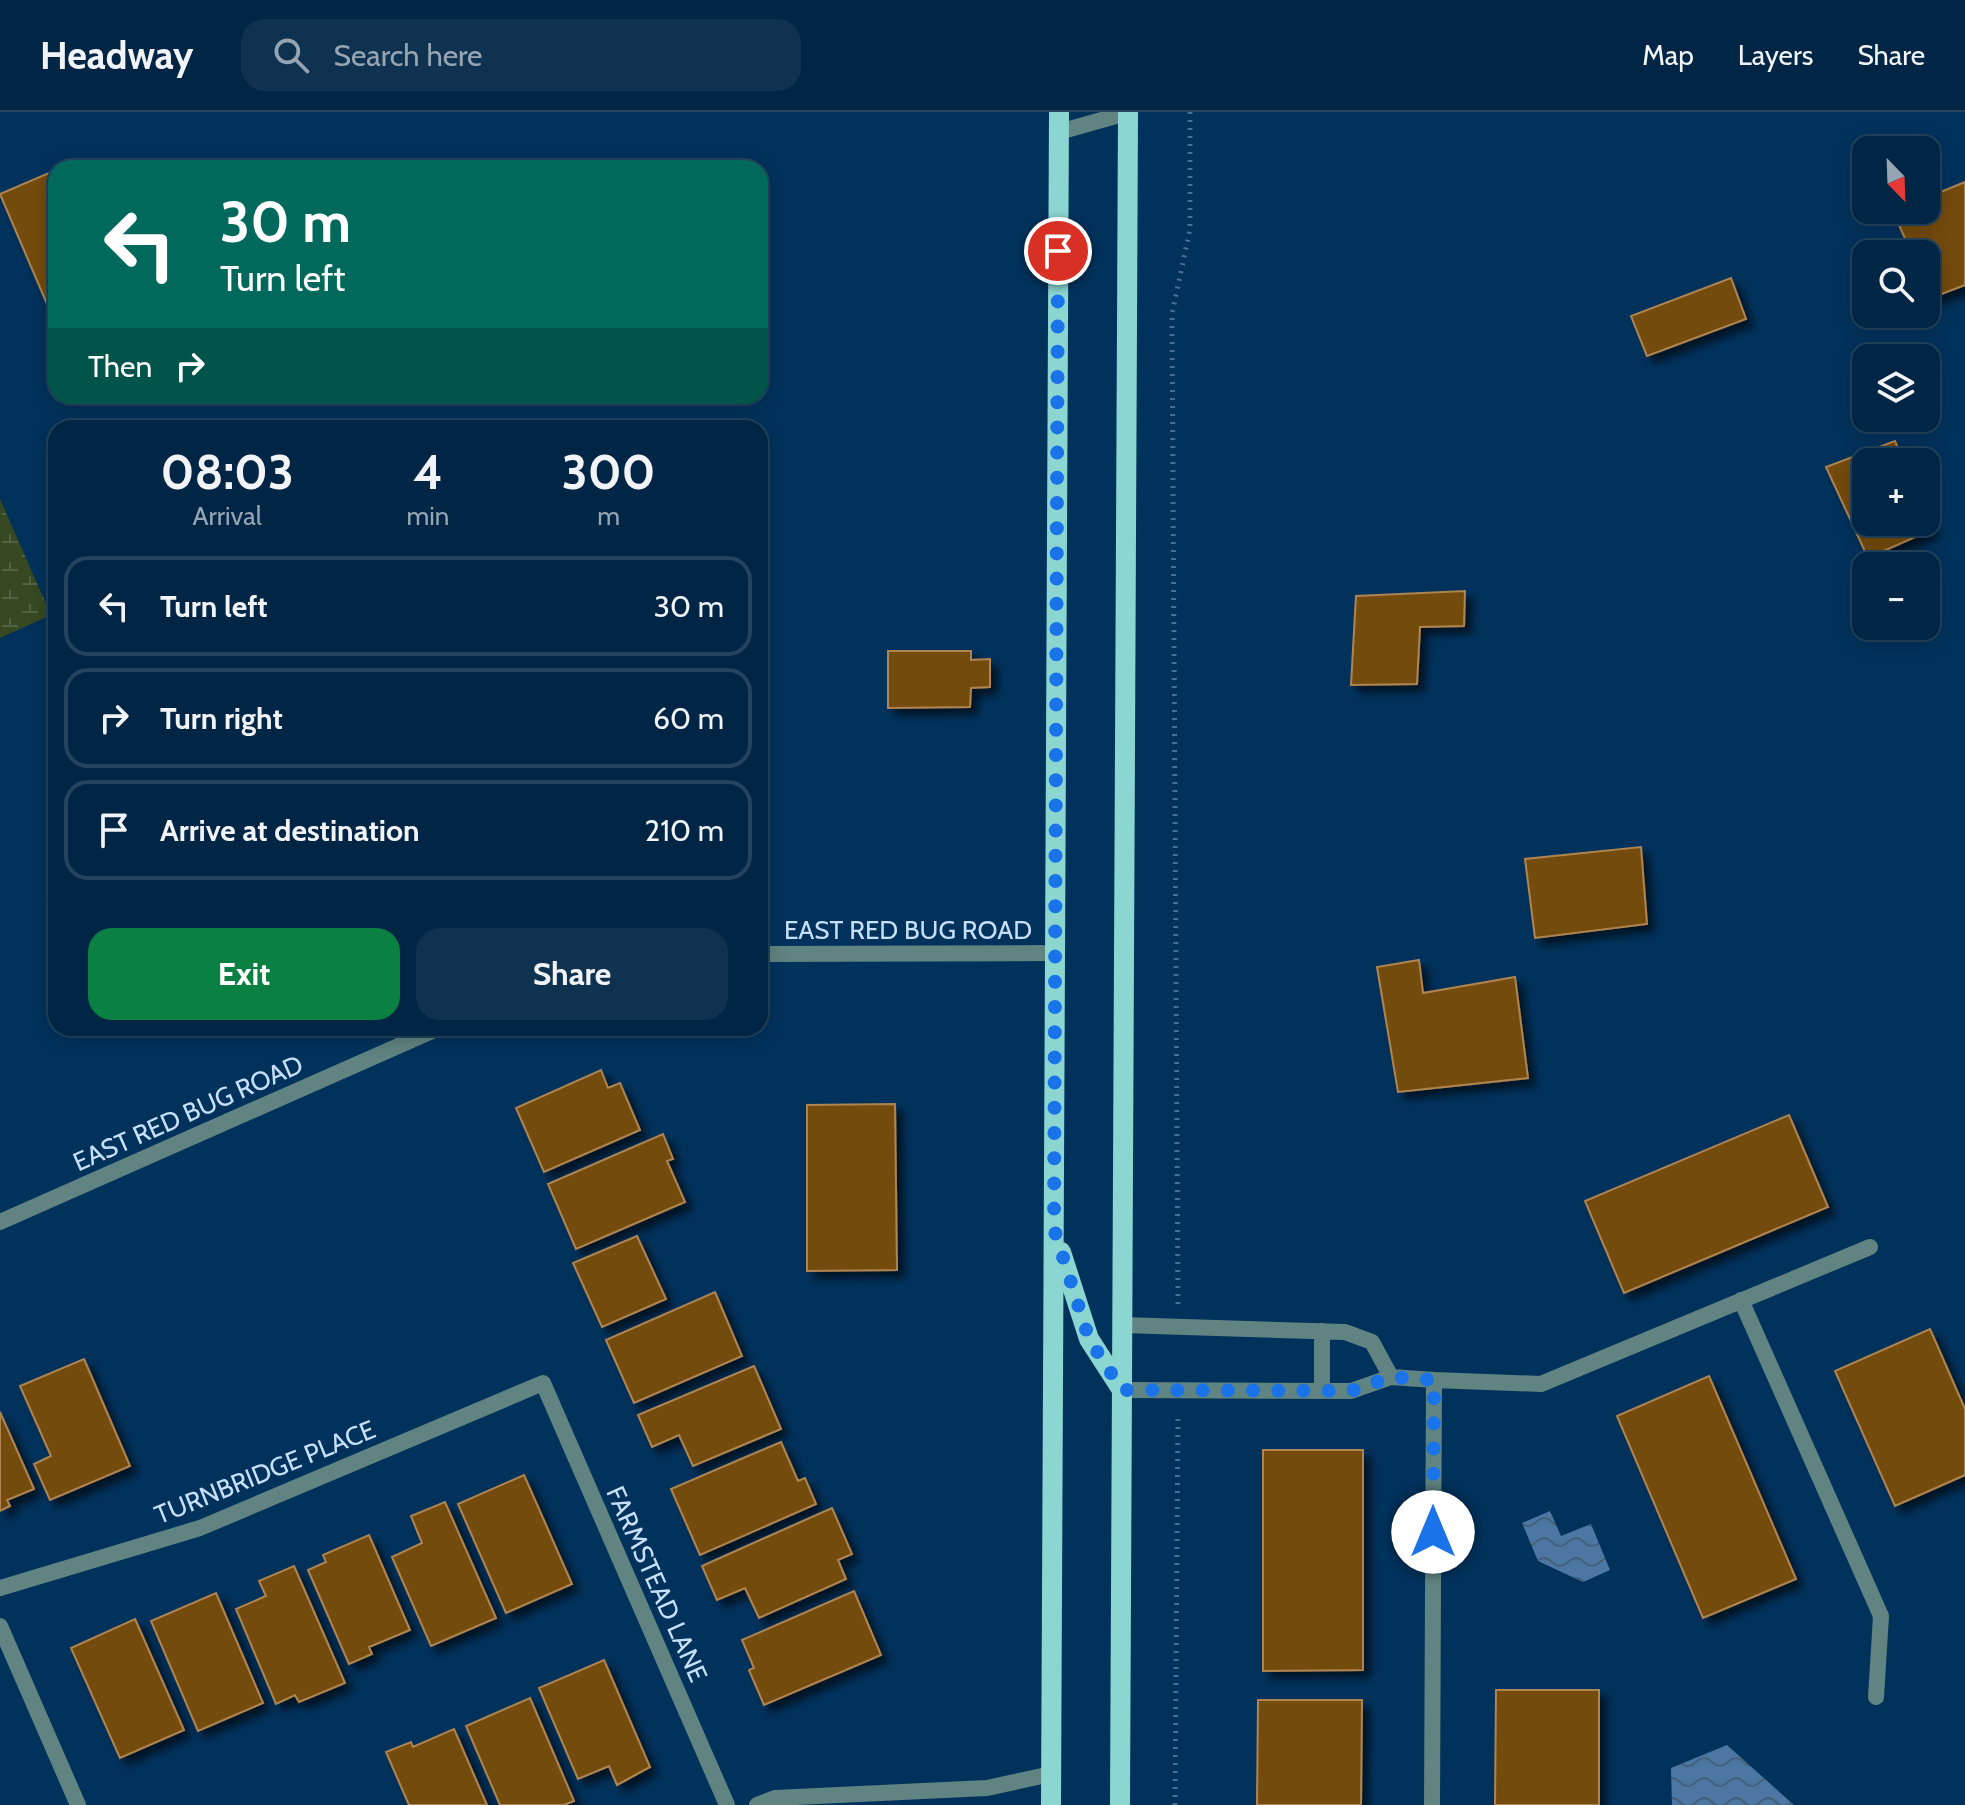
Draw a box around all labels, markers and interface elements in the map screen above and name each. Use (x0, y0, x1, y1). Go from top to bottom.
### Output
search box (241, 19, 801, 91)
text: Headway (40, 32, 193, 79)
icon: search (269, 33, 313, 77)
text: Search here (333, 37, 482, 74)
text: Map (1642, 38, 1694, 72)
text: Layers (1738, 38, 1813, 72)
text: Share (1857, 38, 1925, 72)
north arrow (1852, 136, 1940, 224)
map controls (1852, 136, 1940, 640)
text: 30 m (220, 188, 351, 256)
icon: left (88, 192, 192, 296)
pin (1024, 217, 1092, 285)
icon: arrive (1036, 229, 1080, 273)
button: search (1852, 240, 1940, 328)
text: Turn left (220, 256, 345, 300)
icon: right (168, 344, 212, 388)
button: layers (1852, 344, 1940, 432)
text: Then (88, 348, 152, 385)
text: 08:03 (161, 443, 294, 501)
text: 4 (413, 443, 443, 501)
text: 300 (562, 443, 655, 501)
button: + (1852, 448, 1940, 536)
text: Arrival (193, 500, 262, 532)
text: min (406, 500, 449, 532)
text: m (597, 500, 620, 532)
button: − (1852, 552, 1940, 640)
icon: left (92, 584, 136, 628)
text: Turn left (160, 588, 268, 625)
text: 30 m (654, 588, 724, 625)
icon: right (92, 696, 136, 740)
text: Turn right (160, 700, 283, 737)
text: 60 m (653, 700, 724, 737)
icon: arrive (92, 808, 136, 852)
text: Arrive at destination (160, 812, 420, 849)
text: 210 m (644, 812, 724, 849)
street label: EAST RED BUG ROAD (784, 914, 1032, 946)
button: Exit (88, 928, 400, 1020)
button: Share (416, 928, 728, 1020)
street label: EAST RED BUG ROAD (68, 1048, 308, 1178)
street label: TURNBRIDGE PLACE (150, 1413, 380, 1531)
street label: FARMSTEAD LANE (599, 1481, 715, 1687)
position arrow (1391, 1490, 1475, 1574)

